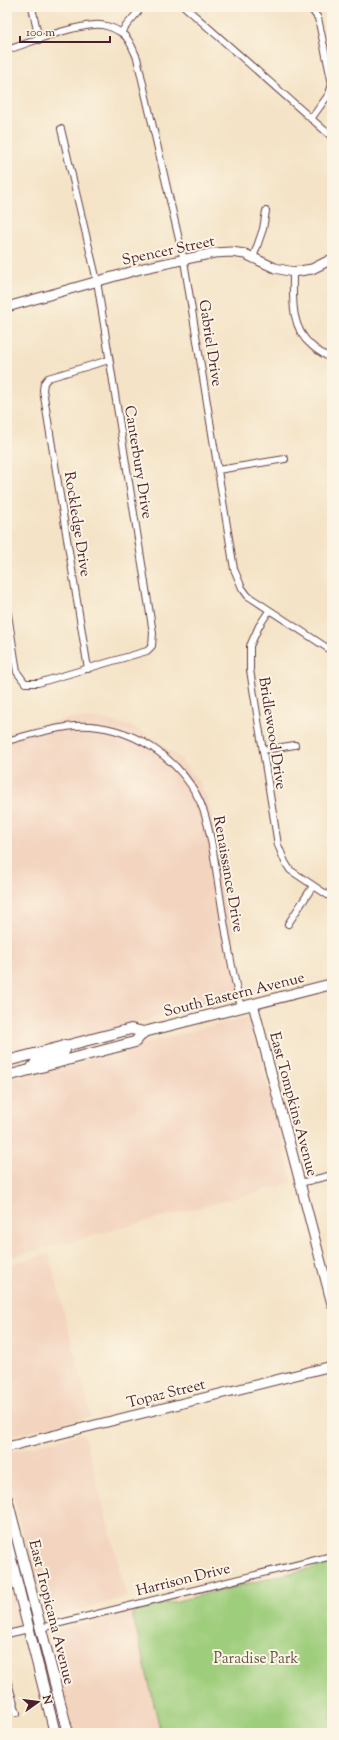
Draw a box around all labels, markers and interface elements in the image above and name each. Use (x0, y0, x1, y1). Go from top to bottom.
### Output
scale bar (20, 18, 110, 44)
text: 100 m (26, 24, 55, 42)
street label: Spencer Street (120, 231, 217, 272)
street label: Gabriel Drive (192, 298, 227, 388)
street label: Canterbury Drive (118, 404, 157, 520)
street label: Rockledge Drive (58, 470, 95, 578)
street label: Bridlewood Drive (252, 676, 291, 791)
street label: Renaissance Drive (207, 814, 248, 934)
street label: South Eastern Avenue (162, 968, 307, 1023)
street label: East Tompkins Avenue (263, 1030, 322, 1179)
street label: Topaz Street (125, 1375, 208, 1414)
street label: East Tropicana Avenue (22, 1538, 79, 1687)
street label: Harrison Drive (134, 1559, 233, 1602)
park label: Paradise Park (214, 1649, 298, 1670)
north arrow (18, 1682, 58, 1722)
text: N (38, 1693, 56, 1706)

